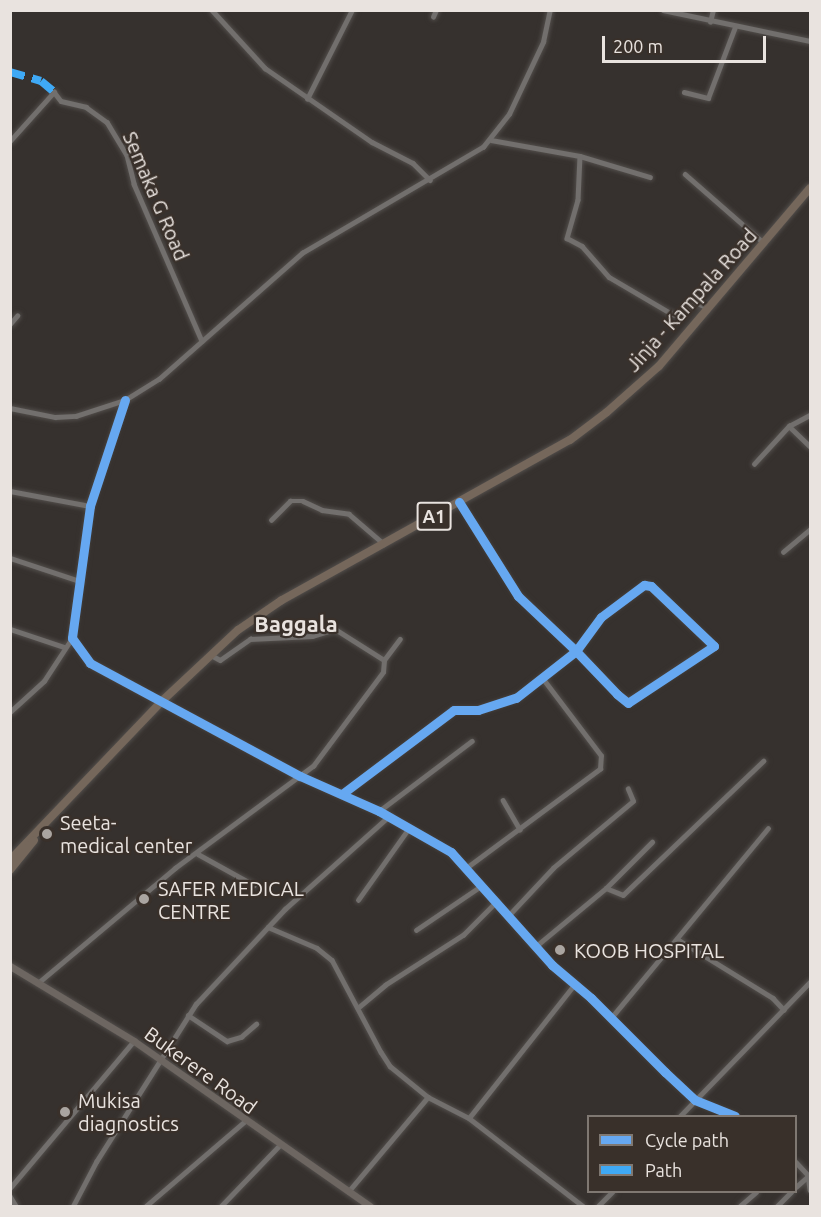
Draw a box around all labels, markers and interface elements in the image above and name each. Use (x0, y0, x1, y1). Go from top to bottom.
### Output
scale bar (605, 24, 768, 62)
text: 200 m (613, 36, 663, 56)
street label: Semaka G Road (118, 128, 194, 264)
street label: Jinja - Kampala Road (620, 224, 762, 376)
road number: A1 (416, 501, 452, 531)
district label: Baggala (254, 611, 338, 637)
place label: Seeta- medical center (60, 810, 192, 857)
marker: Seeta- medical center (38, 825, 56, 843)
place label: SAFER MEDICAL CENTRE (158, 876, 304, 923)
marker: SAFER MEDICAL CENTRE (135, 890, 153, 908)
place label: KOOB HOSPITAL (574, 938, 724, 962)
marker: KOOB HOSPITAL (551, 941, 569, 959)
street label: Bukerere Road (140, 1021, 262, 1119)
place label: Mukisa diagnostics (78, 1088, 179, 1135)
marker: Mukisa diagnostics (56, 1103, 74, 1121)
legend (587, 1115, 797, 1193)
text: Cycle path (645, 1130, 729, 1150)
text: Path (645, 1160, 682, 1180)

